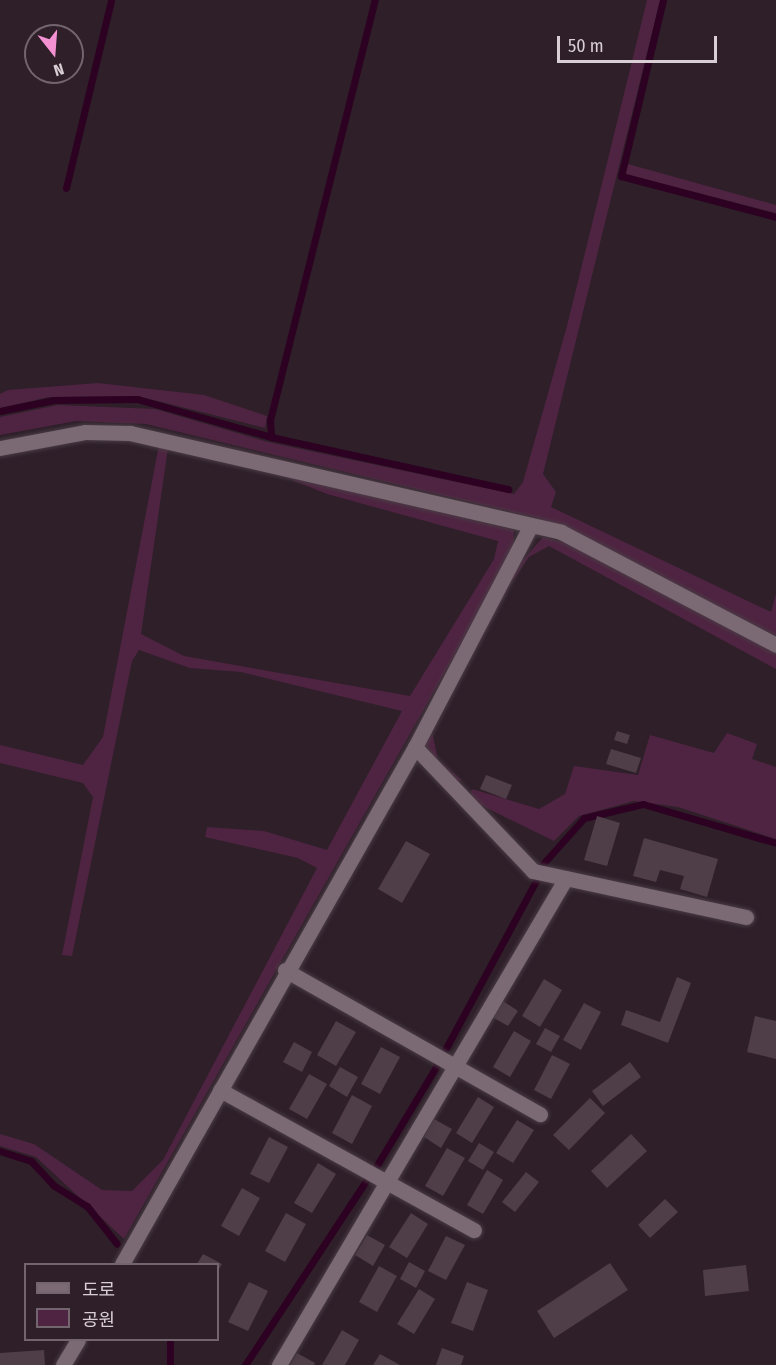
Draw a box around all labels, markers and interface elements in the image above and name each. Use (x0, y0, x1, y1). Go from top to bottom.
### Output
north arrow (24, 24, 84, 84)
scale bar (560, 24, 720, 62)
text: 50 m (568, 35, 604, 57)
text: N (51, 59, 66, 80)
legend (24, 1263, 219, 1341)
text: 도로 (82, 1279, 115, 1301)
text: 공원 (82, 1309, 115, 1331)

